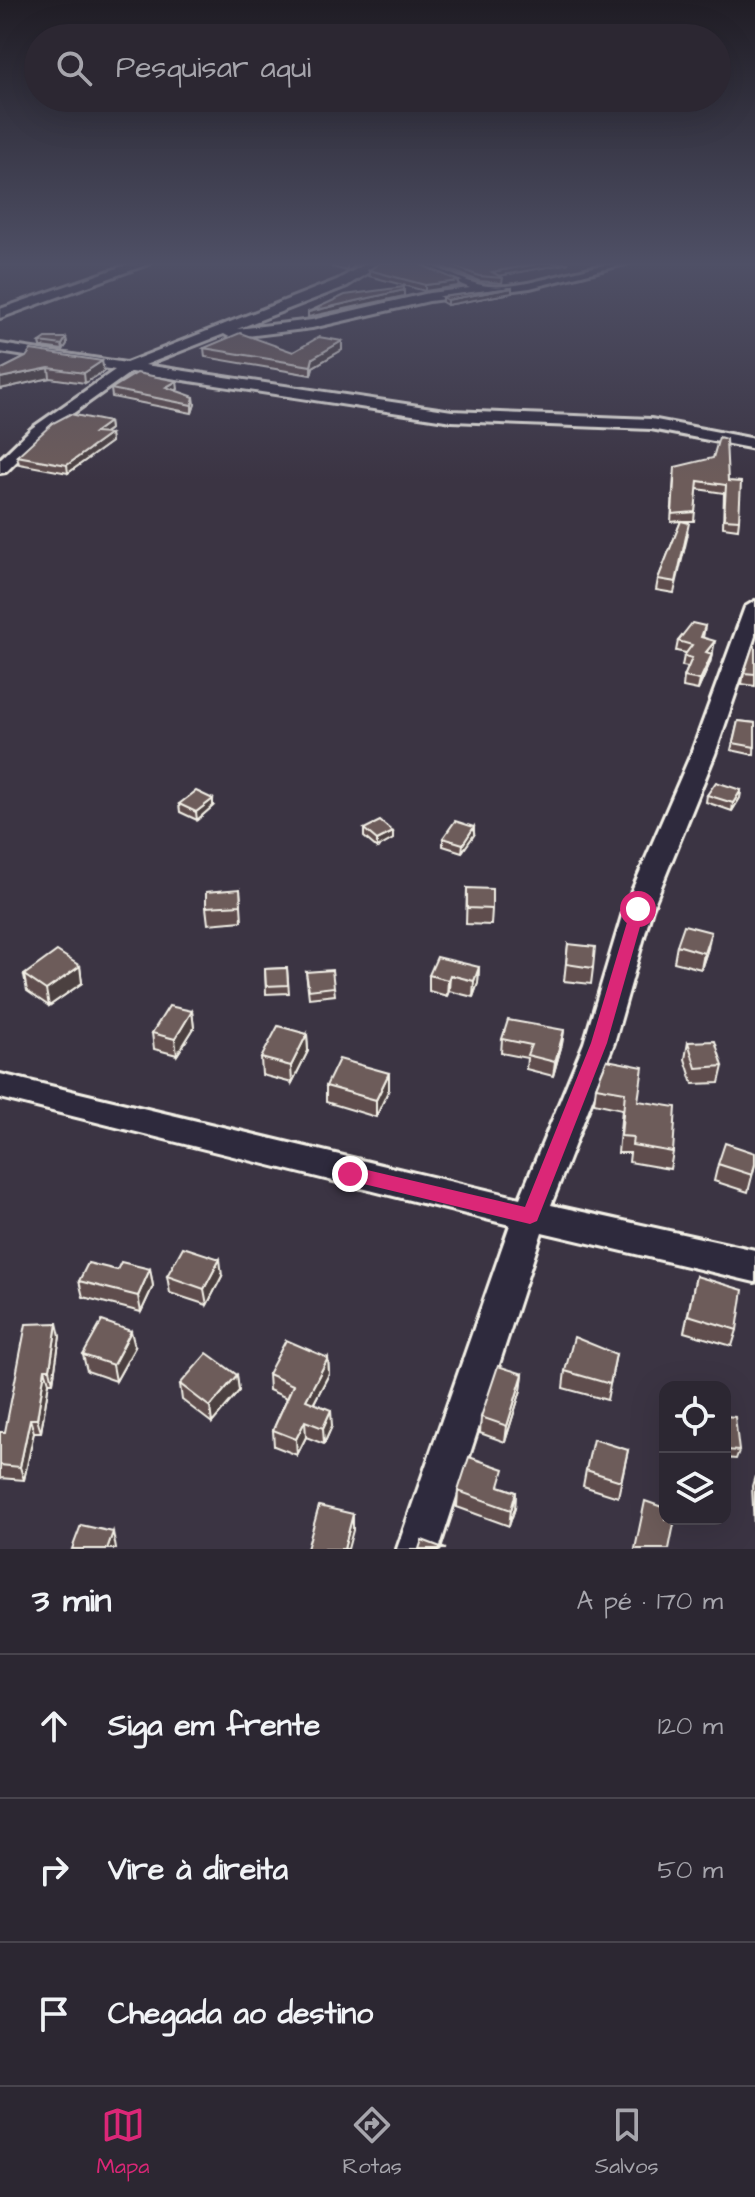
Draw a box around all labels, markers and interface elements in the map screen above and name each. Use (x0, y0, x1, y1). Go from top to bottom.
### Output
search box (24, 24, 731, 112)
icon: search (52, 46, 96, 90)
text: Pesquisar aqui (116, 47, 311, 89)
route start (620, 891, 656, 927)
route end (332, 1156, 368, 1192)
map controls (659, 1381, 731, 1525)
button: locate (659, 1381, 731, 1453)
button: layers (659, 1453, 731, 1525)
text: 3 min (32, 1577, 112, 1625)
text: A pé · 170 m (577, 1583, 723, 1619)
icon: ahead (32, 1704, 76, 1748)
text: Siga em frente (108, 1705, 320, 1747)
text: 120 m (658, 1708, 723, 1744)
icon: right (32, 1848, 76, 1892)
text: Vire à direita (108, 1849, 288, 1891)
text: 50 m (658, 1852, 723, 1888)
icon: arrive (32, 1992, 76, 2036)
text: Chegada ao destino (108, 1993, 373, 2035)
tab: Mapa (97, 2103, 149, 2182)
tab: Rotas (343, 2103, 402, 2182)
tab: Salvos (595, 2103, 658, 2182)

